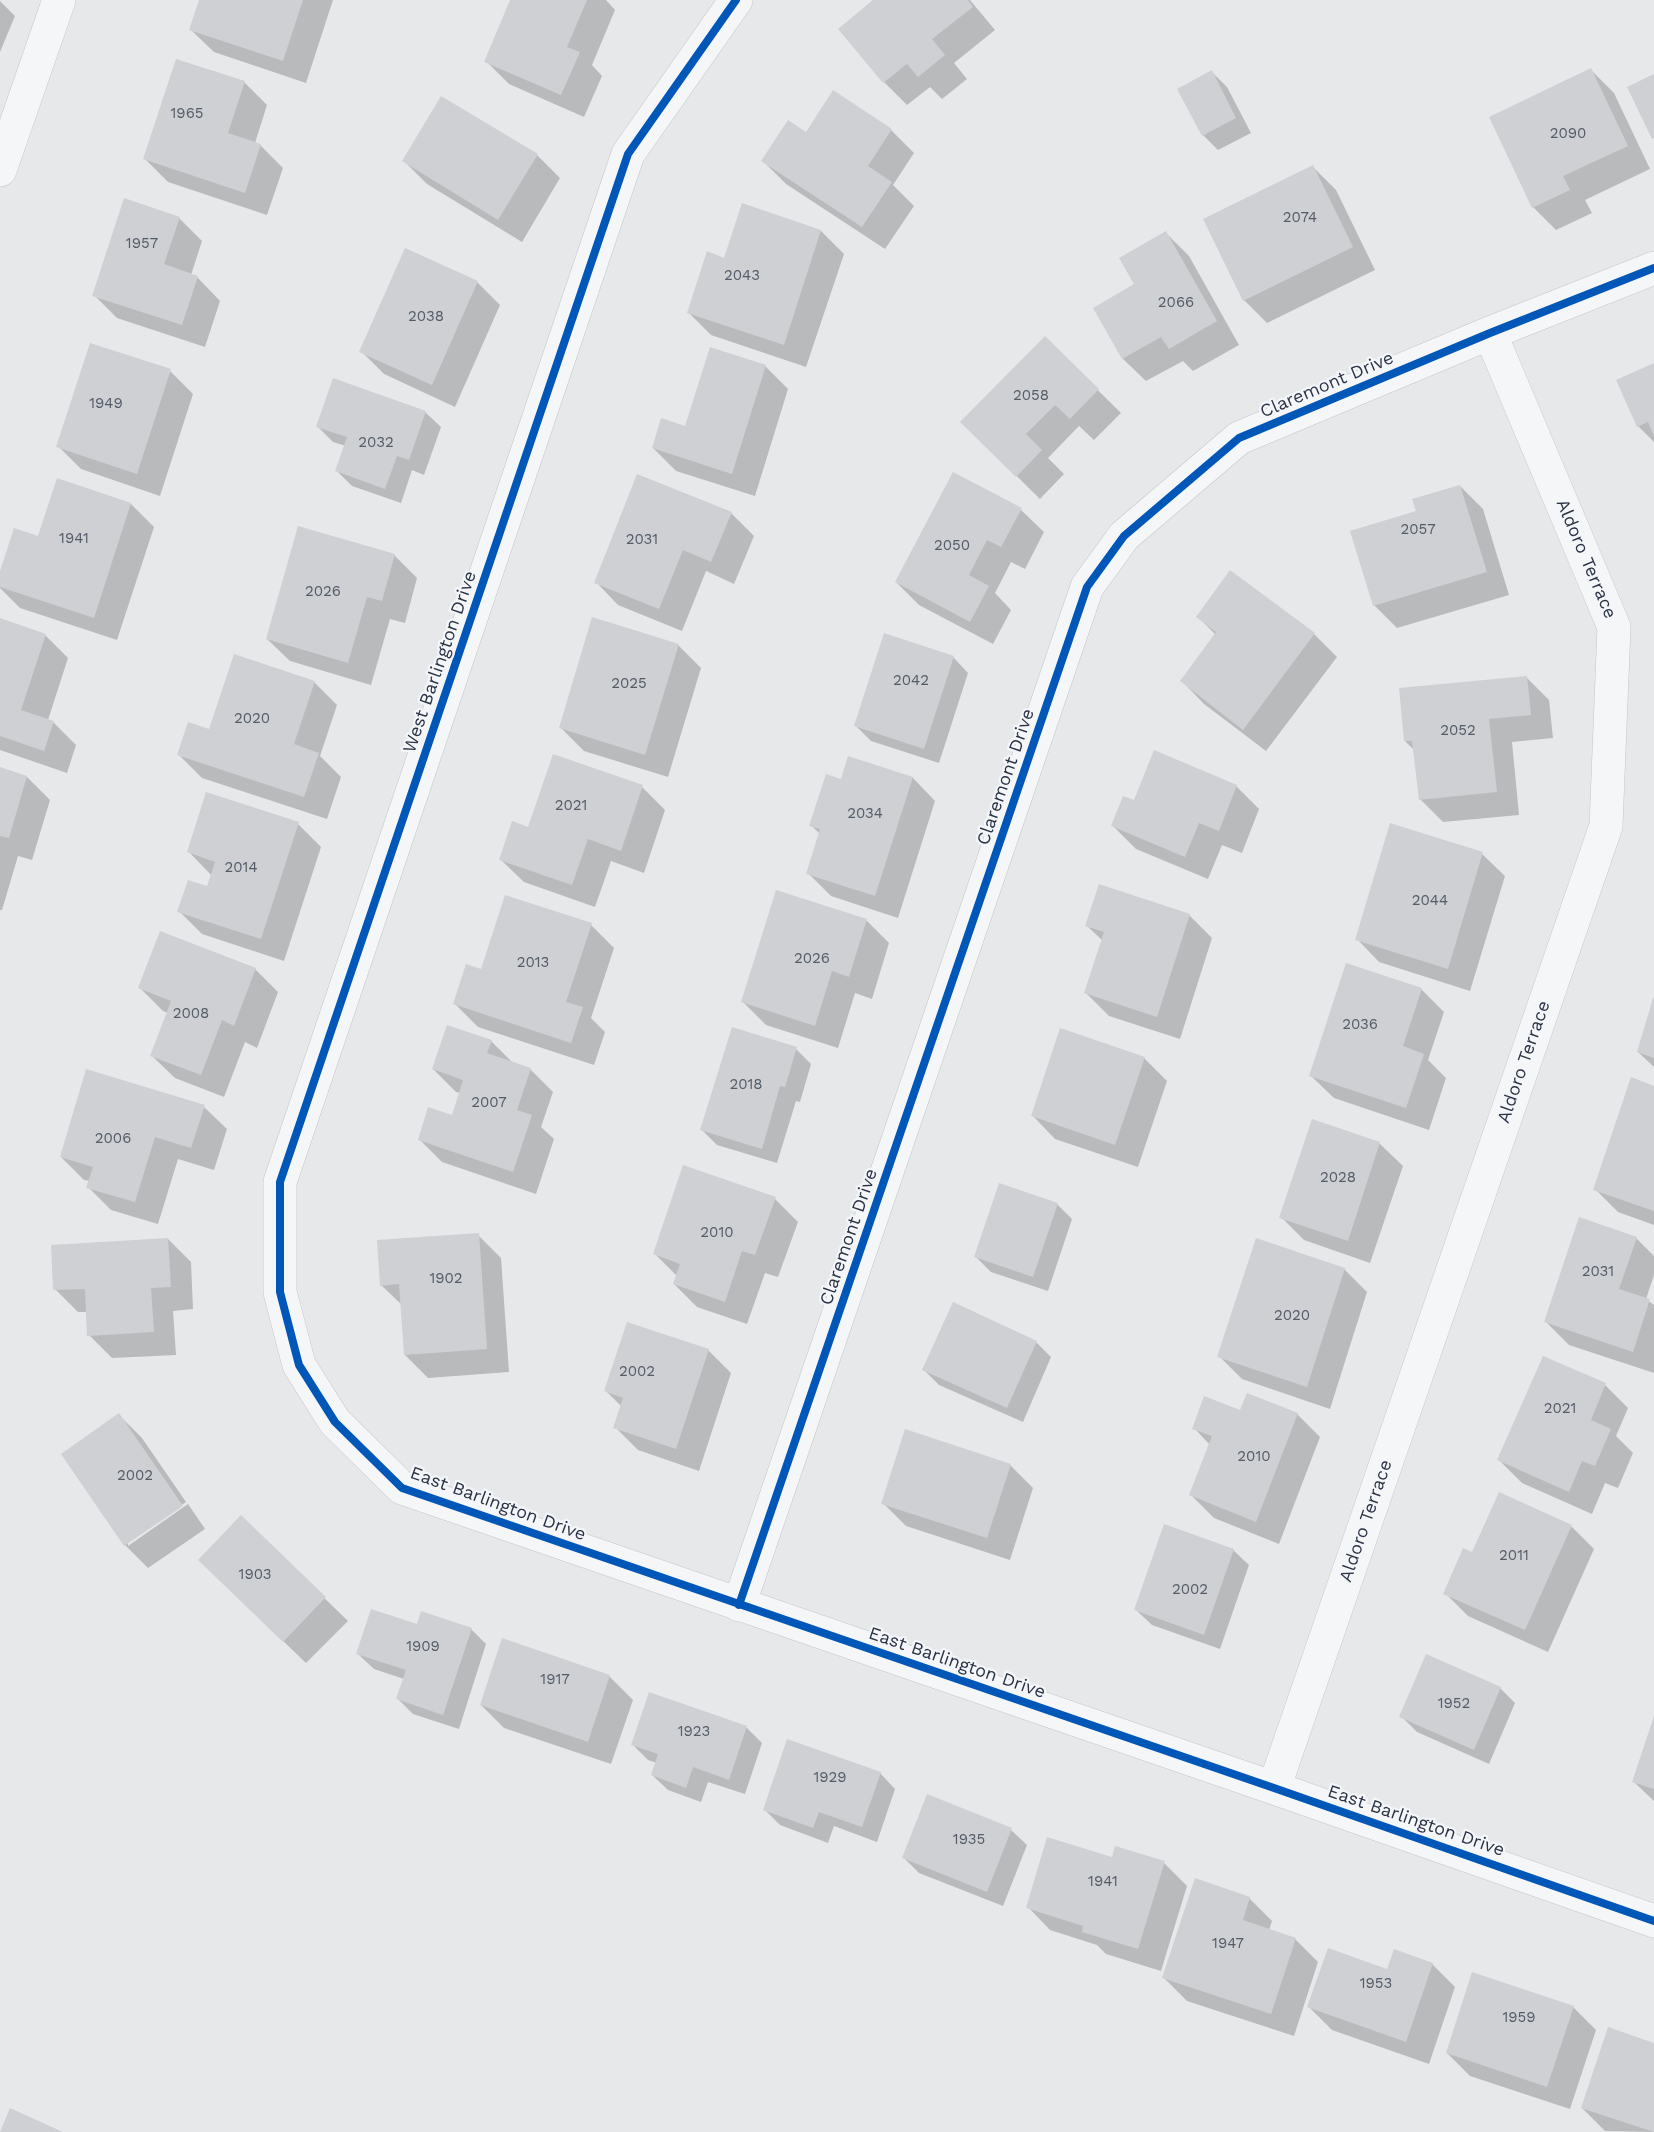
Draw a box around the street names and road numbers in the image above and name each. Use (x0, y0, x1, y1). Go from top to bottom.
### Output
street label: Claremont Drive (1257, 347, 1397, 423)
street label: Aldoro Terrace (1551, 496, 1621, 622)
street label: West Barlington Drive (399, 568, 481, 756)
street label: Claremont Drive (973, 706, 1039, 848)
street label: Aldoro Terrace (1493, 998, 1555, 1126)
street label: Claremont Drive (816, 1166, 882, 1308)
street label: Aldoro Terrace (1335, 1457, 1397, 1585)
street label: East Barlington Drive (407, 1462, 589, 1546)
street label: East Barlington Drive (866, 1623, 1048, 1703)
street label: East Barlington Drive (1325, 1781, 1507, 1861)

